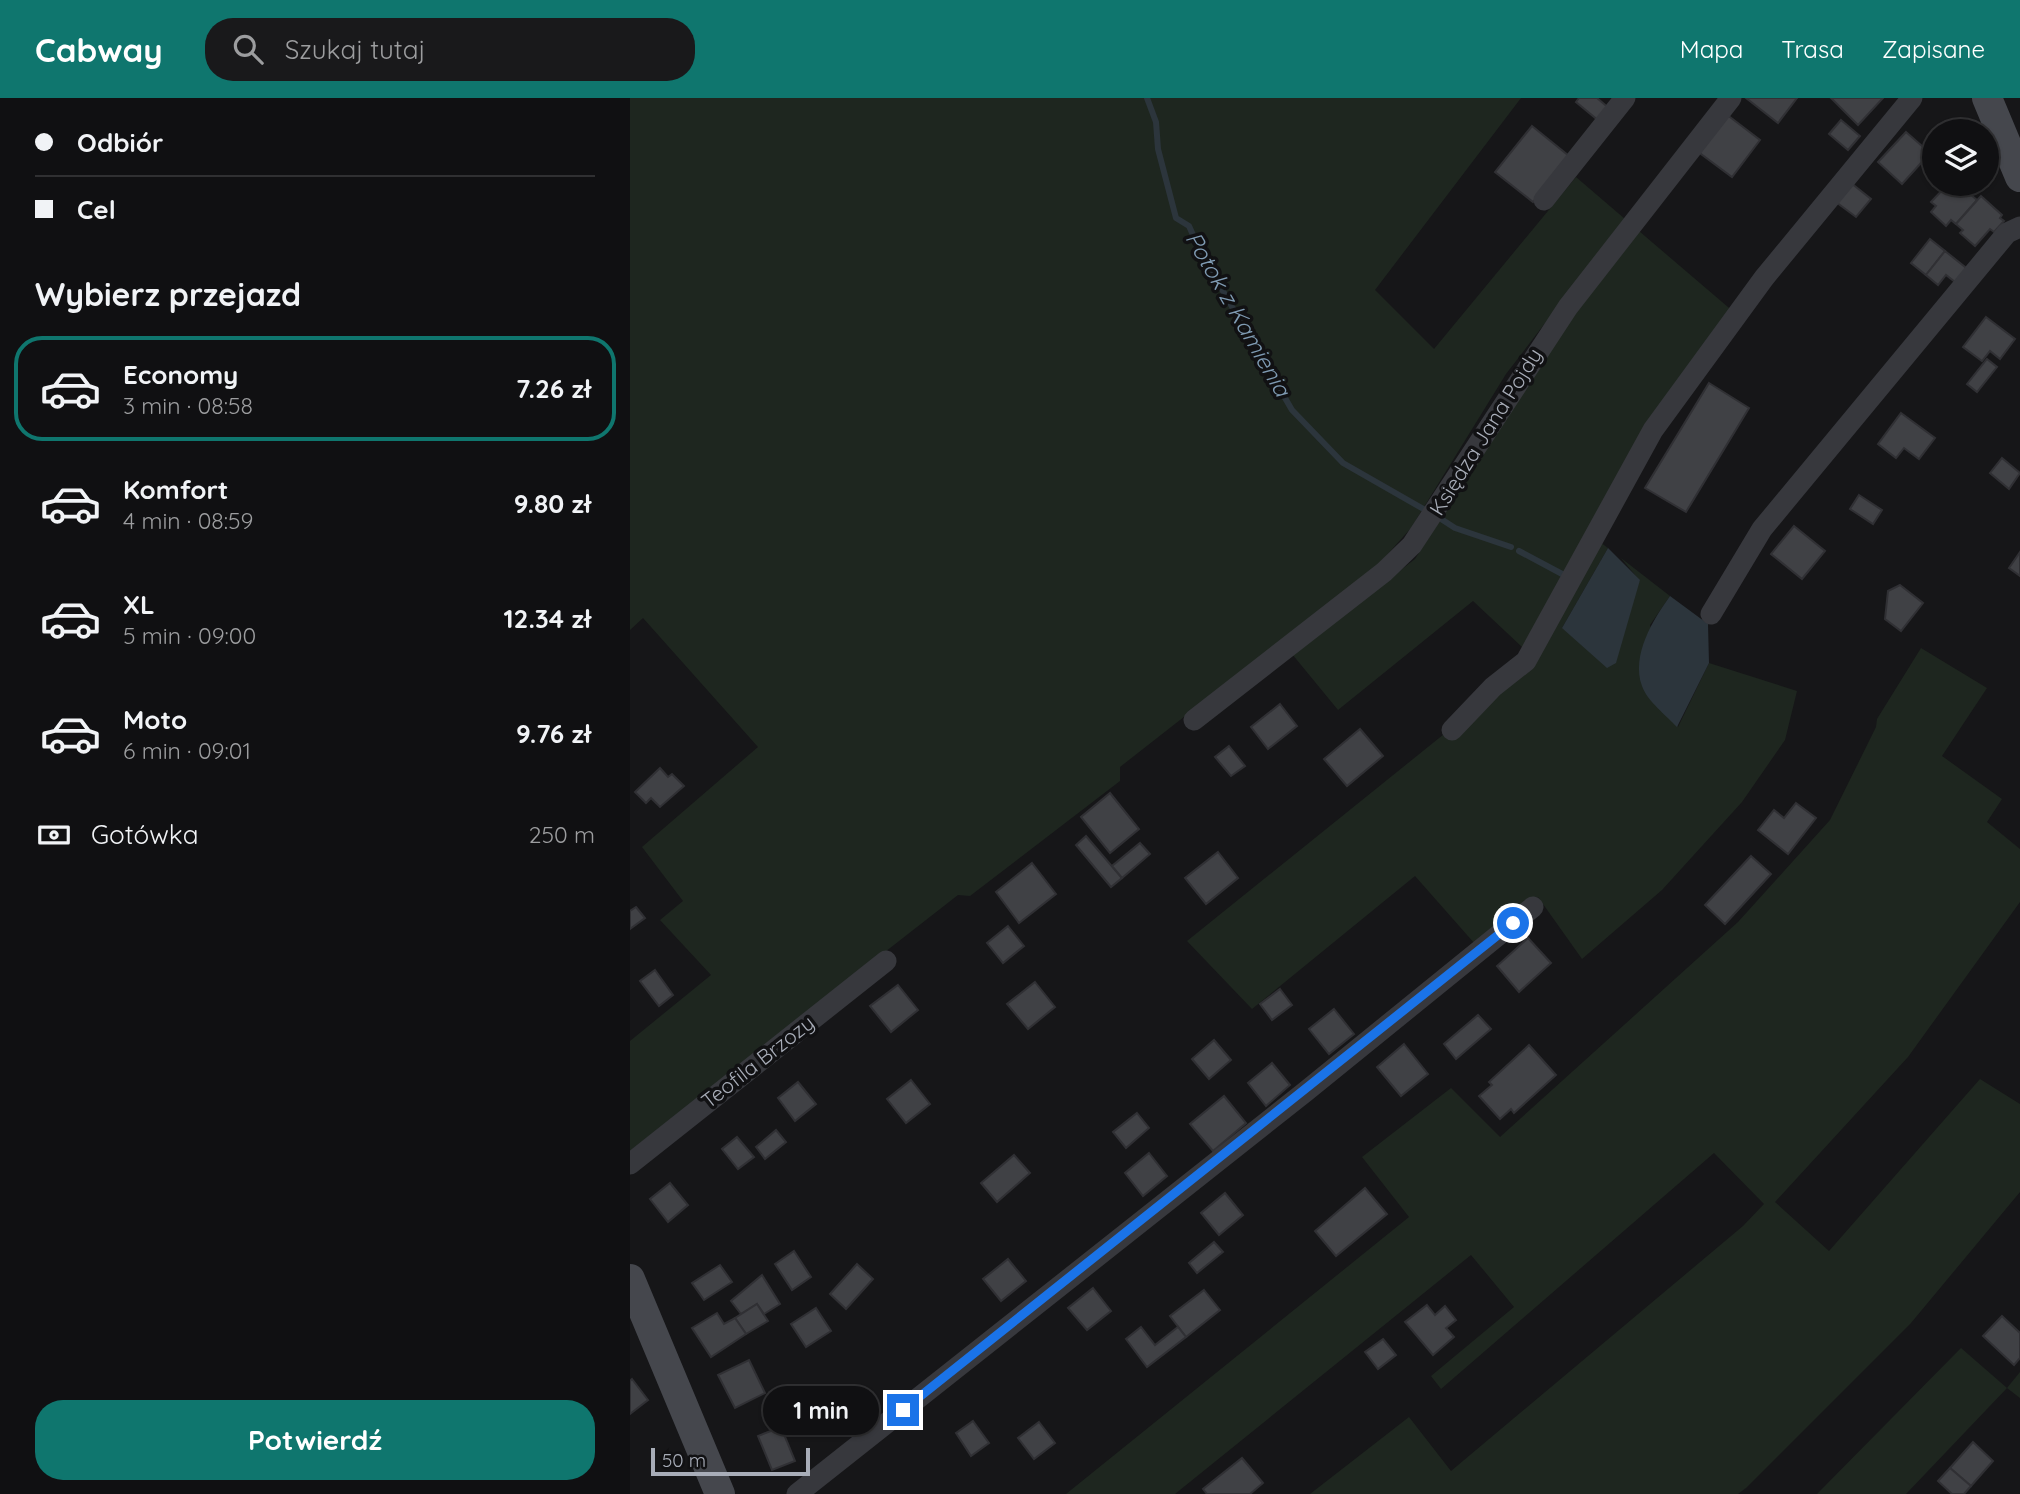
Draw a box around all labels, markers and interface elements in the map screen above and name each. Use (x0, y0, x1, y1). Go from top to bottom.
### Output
search box (205, 18, 695, 81)
text: Cabway (35, 29, 163, 70)
icon: search (229, 30, 267, 68)
text: Szukaj tutaj (285, 33, 425, 66)
text: Mapa (1680, 34, 1743, 64)
text: Trasa (1781, 34, 1844, 64)
text: Zapisane (1882, 34, 1985, 64)
map controls (1922, 119, 1999, 196)
button: layers (1922, 119, 1999, 196)
text: Odbiór (77, 126, 163, 159)
text: Cel (77, 193, 116, 226)
water label: Potok z Kamienia (1180, 226, 1298, 402)
text: Wybierz przejazd (35, 274, 301, 314)
street label: Księdza Jana Pojdy (1423, 343, 1547, 520)
icon: car (39, 357, 102, 420)
text: Economy (123, 358, 238, 391)
text: 7.26 zł (516, 372, 591, 405)
text: 3 min · 08:58 (123, 391, 253, 420)
icon: car (39, 472, 102, 535)
text: Komfort (123, 473, 228, 506)
text: 9.80 zł (514, 487, 591, 520)
text: 4 min · 08:59 (123, 506, 253, 535)
icon: car (39, 587, 102, 650)
text: XL (123, 588, 155, 621)
text: 12.34 zł (503, 602, 591, 635)
text: 5 min · 09:00 (123, 621, 256, 650)
icon: car (39, 702, 102, 765)
text: Moto (123, 703, 187, 736)
text: 9.76 zł (516, 717, 591, 750)
text: 6 min · 09:01 (123, 736, 251, 765)
icon: cash (35, 816, 73, 854)
text: Gotówka (91, 818, 198, 851)
text: 250 m (529, 820, 595, 849)
route start (1497, 907, 1529, 939)
street label: Teofila Brzozy (696, 1009, 819, 1113)
callout: 1 min (763, 1386, 878, 1434)
route end (887, 1394, 919, 1426)
text: 1 min (793, 1396, 849, 1425)
button: Potwierdź (35, 1400, 595, 1480)
scale bar (651, 1445, 810, 1477)
text: 50 m (662, 1448, 706, 1472)

